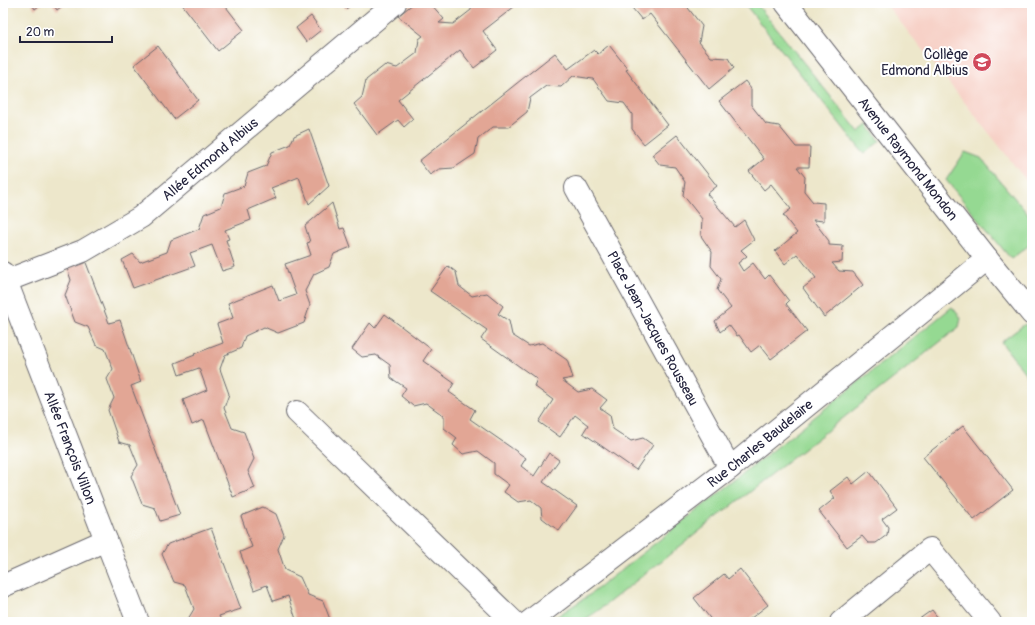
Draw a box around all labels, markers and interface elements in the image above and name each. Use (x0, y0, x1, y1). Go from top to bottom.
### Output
scale bar (20, 18, 112, 44)
text: 20 m (26, 25, 55, 40)
place label: Collège Edmond Albius (881, 46, 969, 79)
school or university icon: Collège Edmond Albius (971, 51, 993, 73)
street label: Avenue Raymond Mondon (854, 94, 961, 224)
street label: Allée Edmond Albius (159, 114, 262, 205)
street label: Place Jean-Jacques Rousseau (603, 248, 702, 409)
street label: Allée François Villon (40, 389, 99, 507)
street label: Rue Charles Baudelaire (704, 396, 816, 491)

